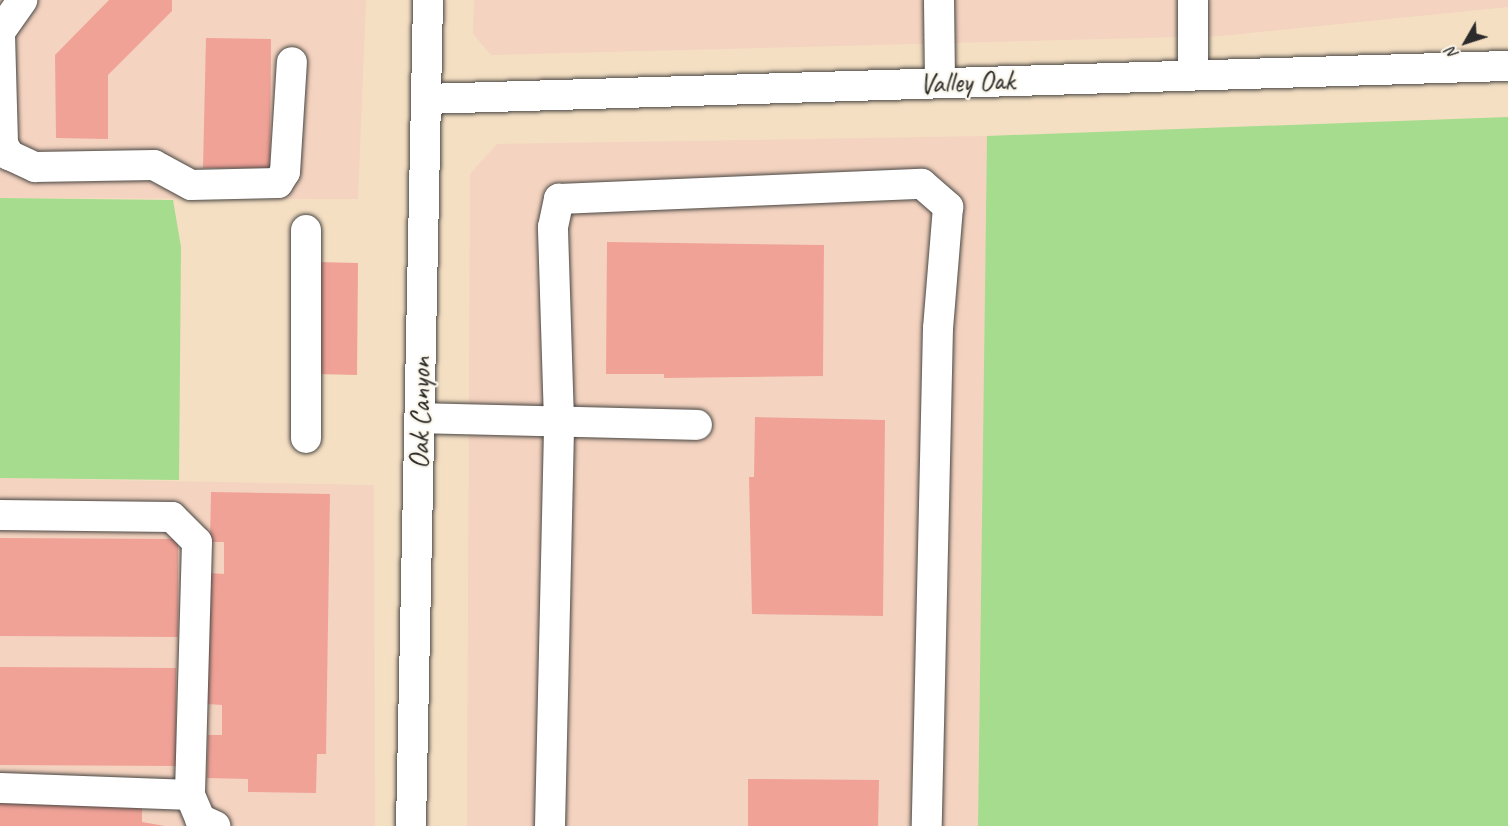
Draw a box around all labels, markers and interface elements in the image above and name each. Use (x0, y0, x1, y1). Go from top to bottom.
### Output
north arrow (1436, 12, 1496, 72)
text: N (1441, 43, 1463, 63)
street label: Valley Oak (919, 64, 1015, 100)
street label: Oak Canyon (402, 356, 438, 470)

